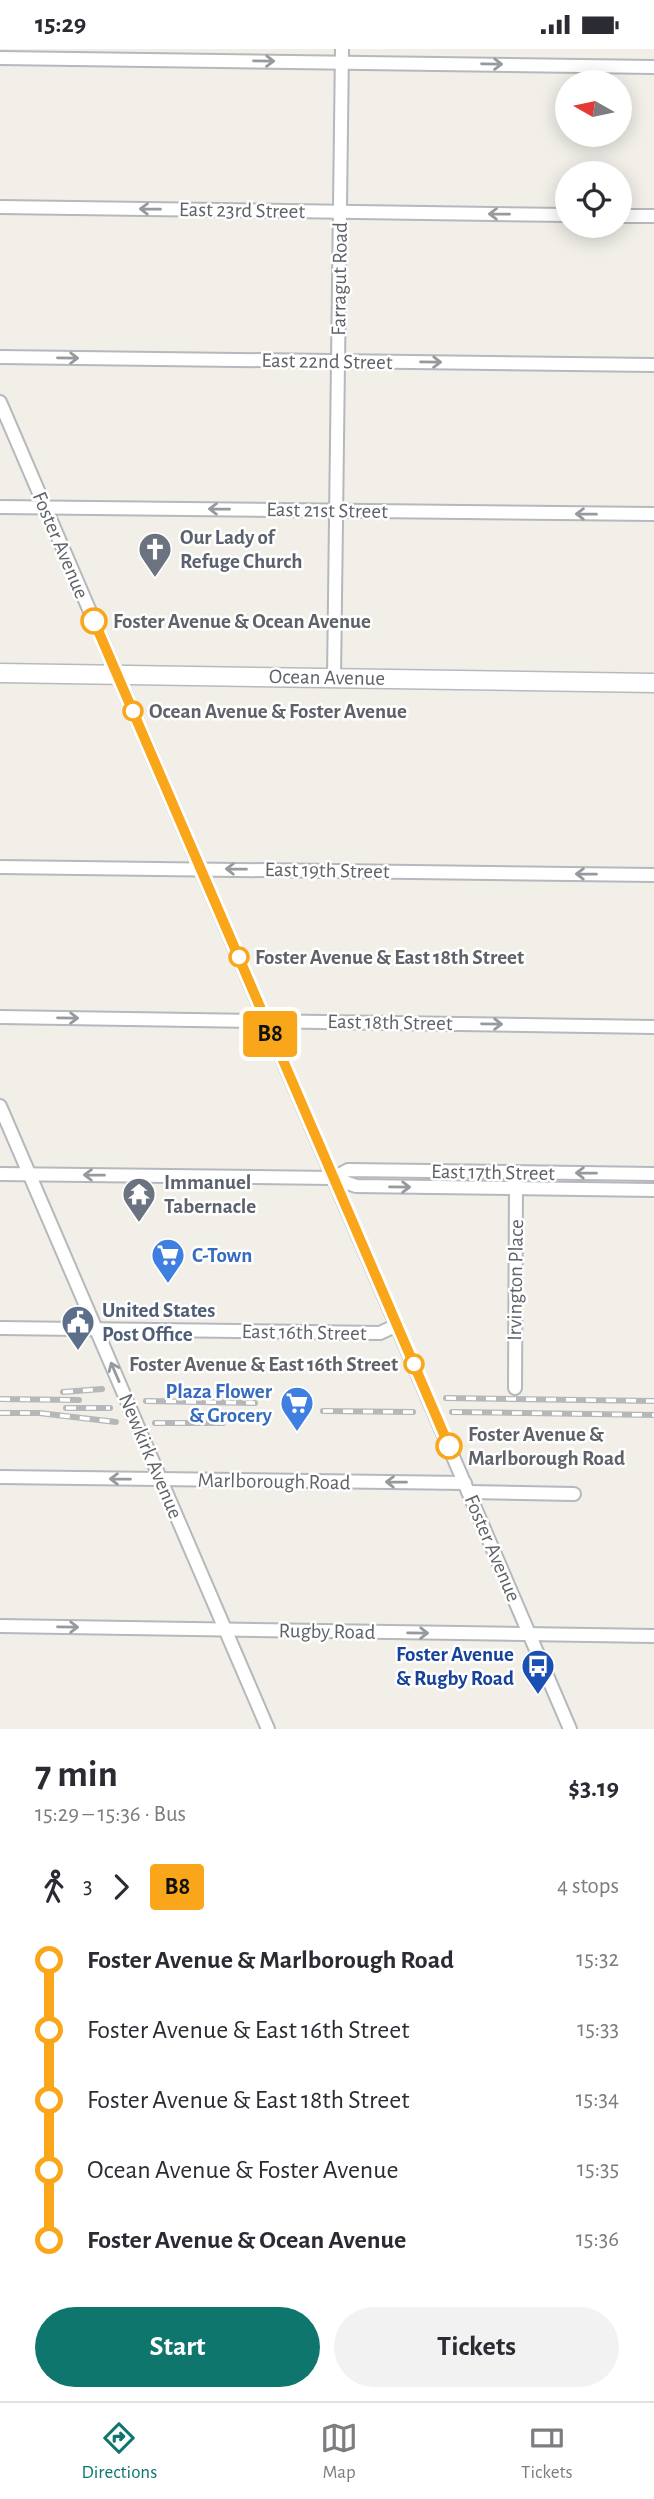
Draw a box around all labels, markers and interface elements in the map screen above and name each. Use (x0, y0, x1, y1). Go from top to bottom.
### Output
text: 15:29 (35, 11, 86, 37)
one-way arrow (252, 55, 275, 68)
one-way arrow (480, 58, 503, 71)
north arrow (555, 70, 632, 147)
map controls (555, 70, 632, 238)
button: locate (555, 161, 632, 238)
street label: East 23rd Street (179, 199, 306, 222)
one-way arrow (138, 202, 161, 216)
one-way arrow (488, 207, 511, 221)
street label: Farragut Road (328, 222, 351, 336)
street label: East 22nd Street (261, 350, 393, 373)
one-way arrow (56, 351, 79, 365)
one-way arrow (419, 355, 442, 369)
street label: Foster Avenue (29, 489, 92, 602)
street label: East 21st Street (266, 499, 388, 522)
one-way arrow (208, 502, 231, 516)
one-way arrow (575, 507, 598, 520)
place label: Our Lady of Refuge Church (180, 527, 302, 572)
church icon: Our Lady of Refuge Church (136, 530, 174, 579)
marker: Foster Avenue & Ocean Avenue (81, 608, 107, 634)
place label: Foster Avenue & Ocean Avenue (113, 611, 371, 632)
street label: Ocean Avenue (269, 666, 385, 689)
marker: Ocean Avenue & Foster Avenue (123, 701, 143, 721)
place label: Ocean Avenue & Foster Avenue (149, 701, 407, 722)
street label: East 19th Street (264, 859, 390, 882)
one-way arrow (225, 862, 248, 876)
one-way arrow (575, 867, 598, 881)
marker: Foster Avenue & East 18th Street (229, 947, 249, 967)
place label: Foster Avenue & East 18th Street (255, 947, 524, 968)
one-way arrow (56, 1011, 79, 1025)
line badge: B8 (238, 1011, 302, 1057)
street label: East 18th Street (327, 1011, 453, 1034)
one-way arrow (480, 1017, 503, 1031)
text: B8 (257, 1022, 283, 1046)
street label: East 17th Street (431, 1161, 555, 1184)
one-way arrow (575, 1166, 598, 1180)
one-way arrow (83, 1168, 106, 1182)
place label: Immanuel Tabernacle (164, 1172, 256, 1217)
temple icon: Immanuel Tabernacle (120, 1175, 158, 1224)
one-way arrow (389, 1180, 412, 1194)
street label: Irvington Place (504, 1219, 527, 1341)
supermarket icon: C-Town (149, 1236, 187, 1285)
place label: C-Town (192, 1245, 252, 1266)
place label: United States Post Office (102, 1300, 215, 1345)
public building icon: United States Post Office (59, 1303, 97, 1352)
street label: East 16th Street (241, 1321, 367, 1344)
place label: Foster Avenue & East 16th Street (129, 1354, 398, 1375)
marker: Foster Avenue & East 16th Street (404, 1354, 424, 1374)
one-way arrow (108, 1362, 121, 1383)
place label: Plaza Flower & Grocery (166, 1381, 273, 1426)
supermarket icon: Plaza Flower & Grocery (278, 1384, 316, 1433)
street label: Newkirk Avenue (115, 1391, 186, 1522)
place label: Foster Avenue & Marlborough Road (468, 1424, 625, 1469)
marker: Foster Avenue & Marlborough Road (436, 1433, 462, 1459)
street label: Marlborough Road (197, 1470, 351, 1493)
one-way arrow (109, 1472, 132, 1486)
one-way arrow (385, 1475, 408, 1489)
street label: Foster Avenue (461, 1492, 524, 1605)
street label: Rugby Road (278, 1620, 376, 1643)
one-way arrow (56, 1621, 79, 1634)
one-way arrow (406, 1626, 429, 1639)
place label: Foster Avenue & Rugby Road (396, 1644, 514, 1689)
bus stop icon: Foster Avenue & Rugby Road (519, 1647, 557, 1696)
text: 7 min (35, 1756, 118, 1794)
text: $3.19 (568, 1775, 619, 1801)
text: 15:29 – 15:36 · Bus (35, 1803, 186, 1826)
icon: walk (35, 1868, 73, 1906)
icon: forward (102, 1868, 140, 1906)
text: 3 (83, 1875, 92, 1898)
text: B8 (164, 1875, 190, 1899)
text: 4 stops (557, 1875, 619, 1898)
text: Foster Avenue & Marlborough Road (87, 1947, 454, 1973)
text: 15:32 (576, 1948, 619, 1971)
text: Foster Avenue & East 16th Street (87, 2017, 409, 2043)
text: 15:33 (577, 2018, 619, 2041)
text: Foster Avenue & East 18th Street (87, 2087, 410, 2113)
text: 15:34 (576, 2088, 619, 2111)
text: Ocean Avenue & Foster Avenue (87, 2157, 399, 2183)
text: 15:35 (577, 2158, 619, 2181)
text: Foster Avenue & Ocean Avenue (87, 2227, 406, 2253)
text: 15:36 (576, 2228, 619, 2251)
button: Start (35, 2307, 320, 2387)
button: Tickets (334, 2307, 619, 2387)
tab: Directions (81, 2419, 157, 2484)
tab: Map (320, 2419, 358, 2484)
tab: Tickets (521, 2419, 573, 2484)

